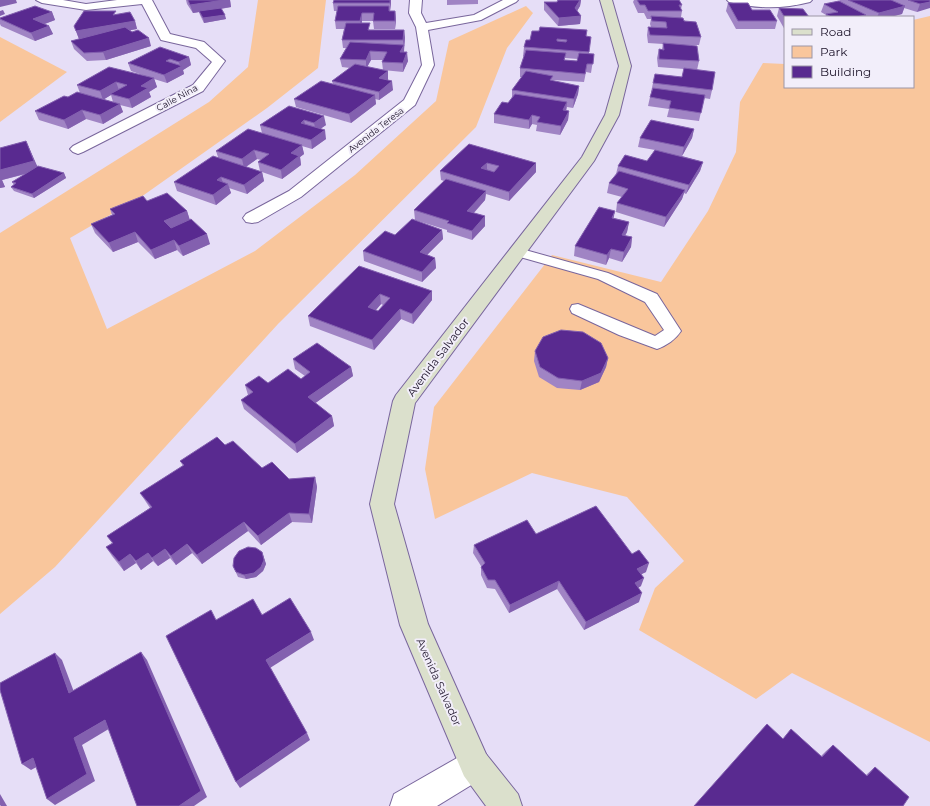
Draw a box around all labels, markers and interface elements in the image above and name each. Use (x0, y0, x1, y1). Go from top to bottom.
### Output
legend (784, 16, 914, 88)
text: Road (820, 24, 851, 39)
text: Park (820, 44, 848, 59)
text: Building (820, 64, 871, 79)
street label: Calle Nina (154, 82, 199, 113)
street label: Avenida Teresa (346, 105, 406, 155)
street label: Avenida Salvador (404, 315, 472, 399)
street label: Avenida Salvador (413, 636, 465, 728)

